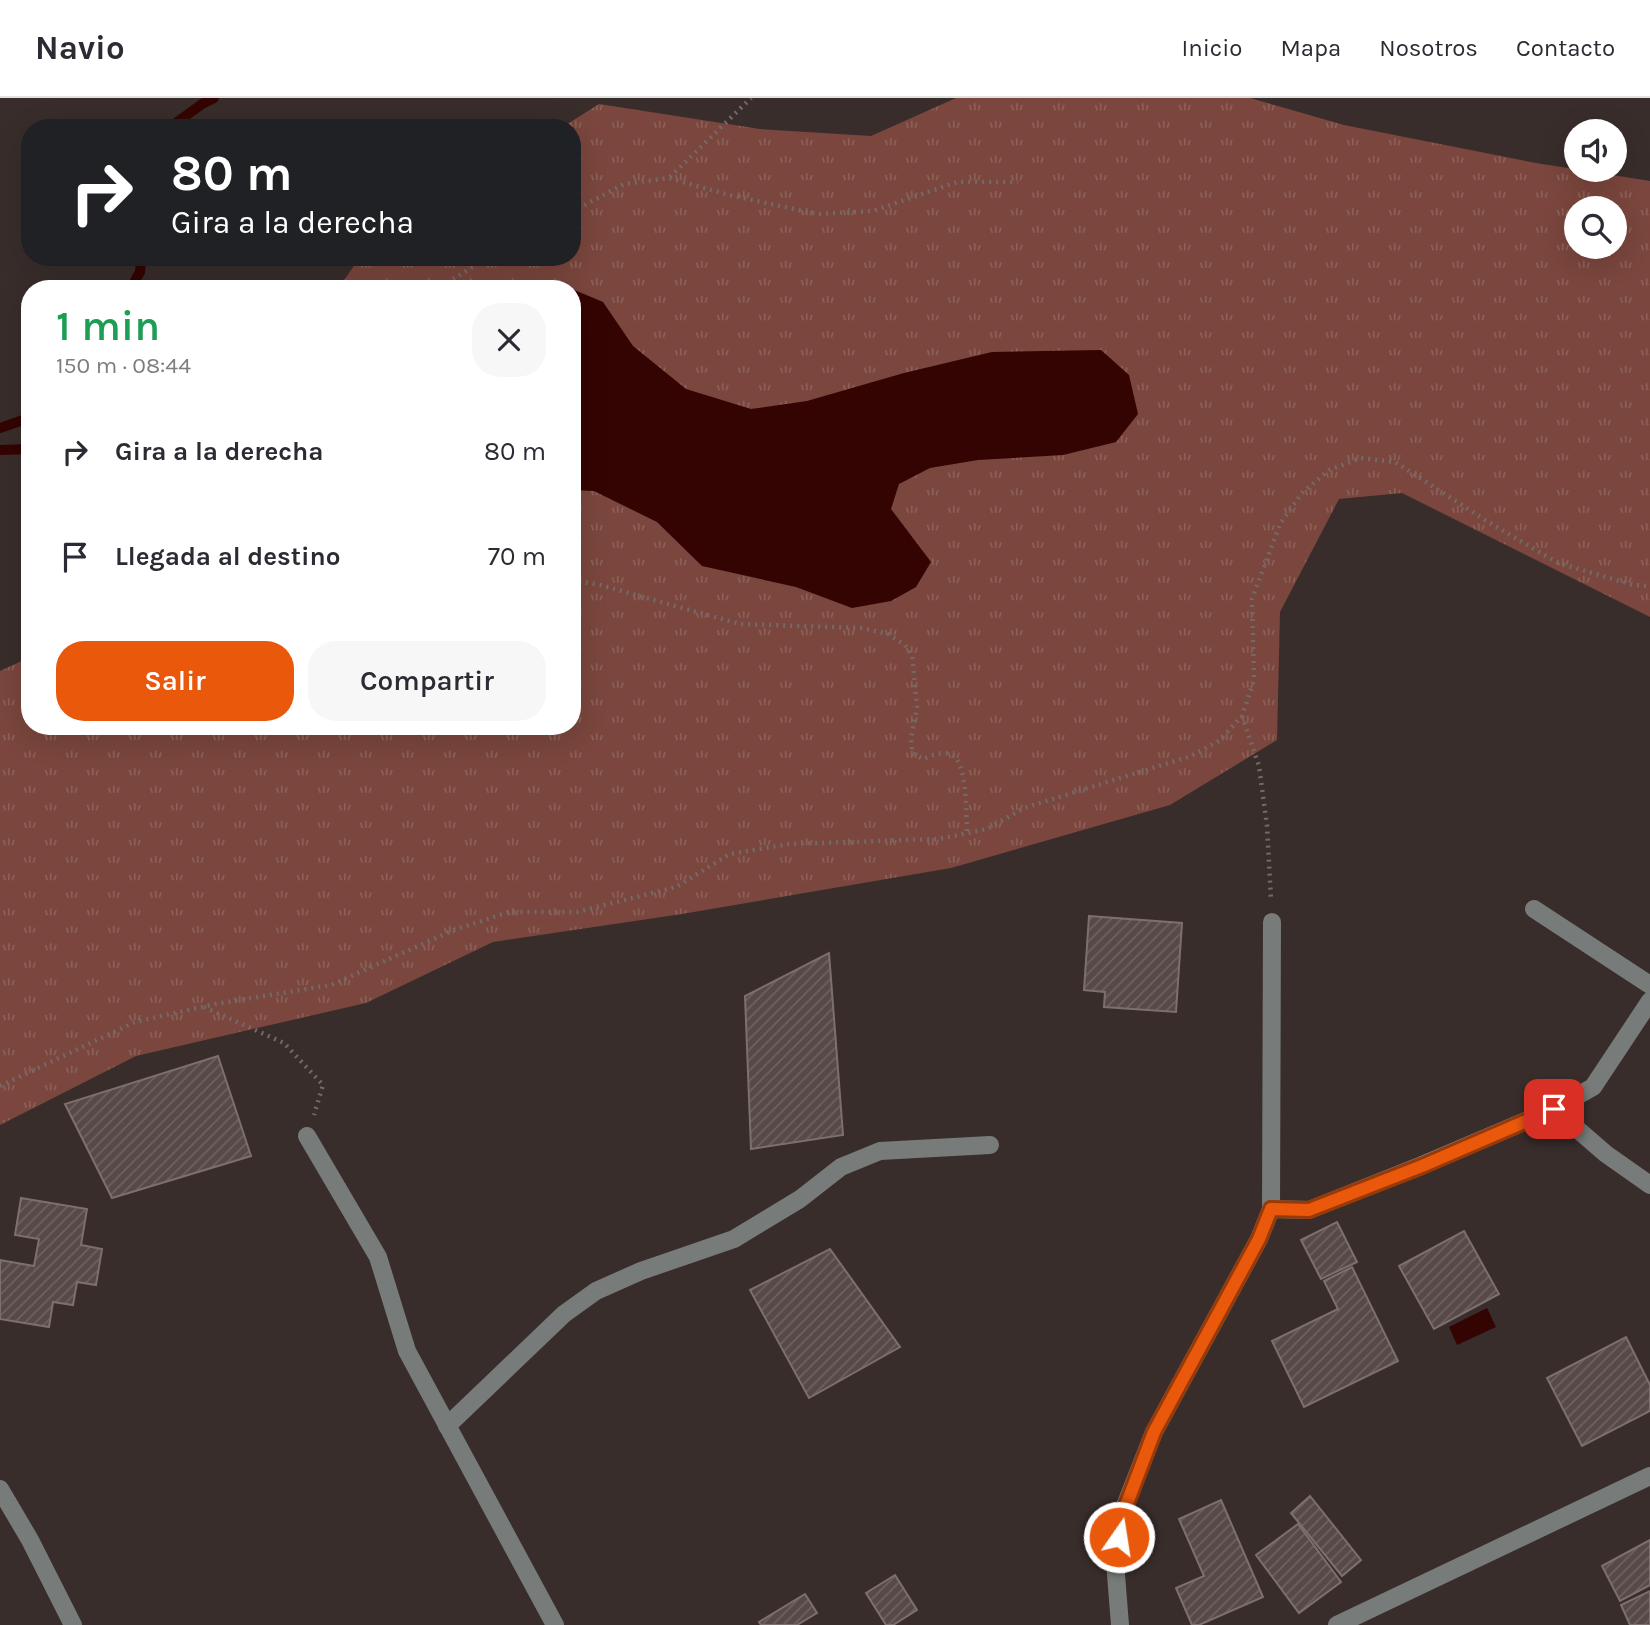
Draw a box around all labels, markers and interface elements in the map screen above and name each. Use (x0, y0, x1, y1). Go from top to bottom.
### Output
text: Navio (35, 29, 125, 67)
text: Inicio (1181, 34, 1242, 62)
text: Mapa (1280, 34, 1341, 62)
text: Nosotros (1379, 34, 1478, 62)
text: Contacto (1516, 34, 1615, 62)
map controls (1564, 119, 1627, 259)
button: sound (1564, 119, 1627, 182)
text: 80 m (171, 145, 293, 202)
icon: right (56, 147, 147, 238)
button: search (1564, 196, 1627, 259)
text: Gira a la derecha (171, 204, 414, 241)
text: 1 min (56, 301, 160, 351)
button: close (472, 303, 546, 377)
text: 150 m · 08:44 (56, 352, 191, 379)
icon: right (56, 433, 94, 471)
text: Gira a la derecha (115, 436, 324, 467)
text: 80 m (484, 436, 546, 467)
icon: arrive (56, 538, 94, 576)
text: Llegada al destino (115, 541, 341, 572)
text: 70 m (488, 541, 546, 572)
button: Salir (56, 641, 294, 721)
button: Compartir (308, 641, 546, 721)
pin (1524, 1079, 1584, 1139)
icon: arrive (1535, 1090, 1573, 1128)
position arrow (1082, 1500, 1156, 1574)

